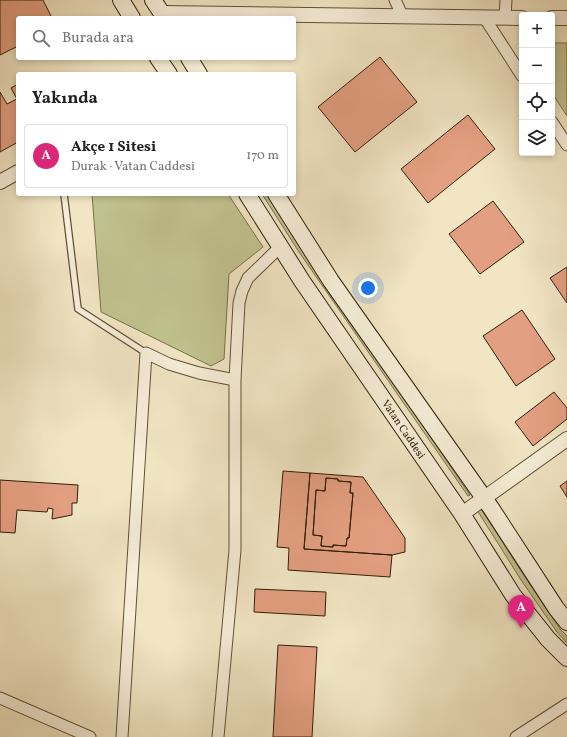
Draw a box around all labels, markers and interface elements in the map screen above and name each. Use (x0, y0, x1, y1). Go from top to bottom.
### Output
map controls (519, 12, 555, 156)
button: + (519, 12, 555, 48)
search box (16, 16, 296, 60)
icon: search (30, 27, 52, 49)
text: Burada ara (62, 28, 134, 49)
button: − (519, 48, 555, 84)
button: locate (519, 84, 555, 120)
text: Yakında (32, 87, 98, 110)
button: layers (519, 120, 555, 156)
text: Akçe 1 Sitesi (71, 137, 156, 158)
text: A (41, 147, 51, 165)
text: 170 m (246, 147, 279, 165)
text: Durak · Vatan Caddesi (71, 158, 195, 176)
your location (358, 278, 378, 298)
street label: Vatan Caddesi (377, 397, 428, 462)
pin: A (508, 595, 534, 628)

